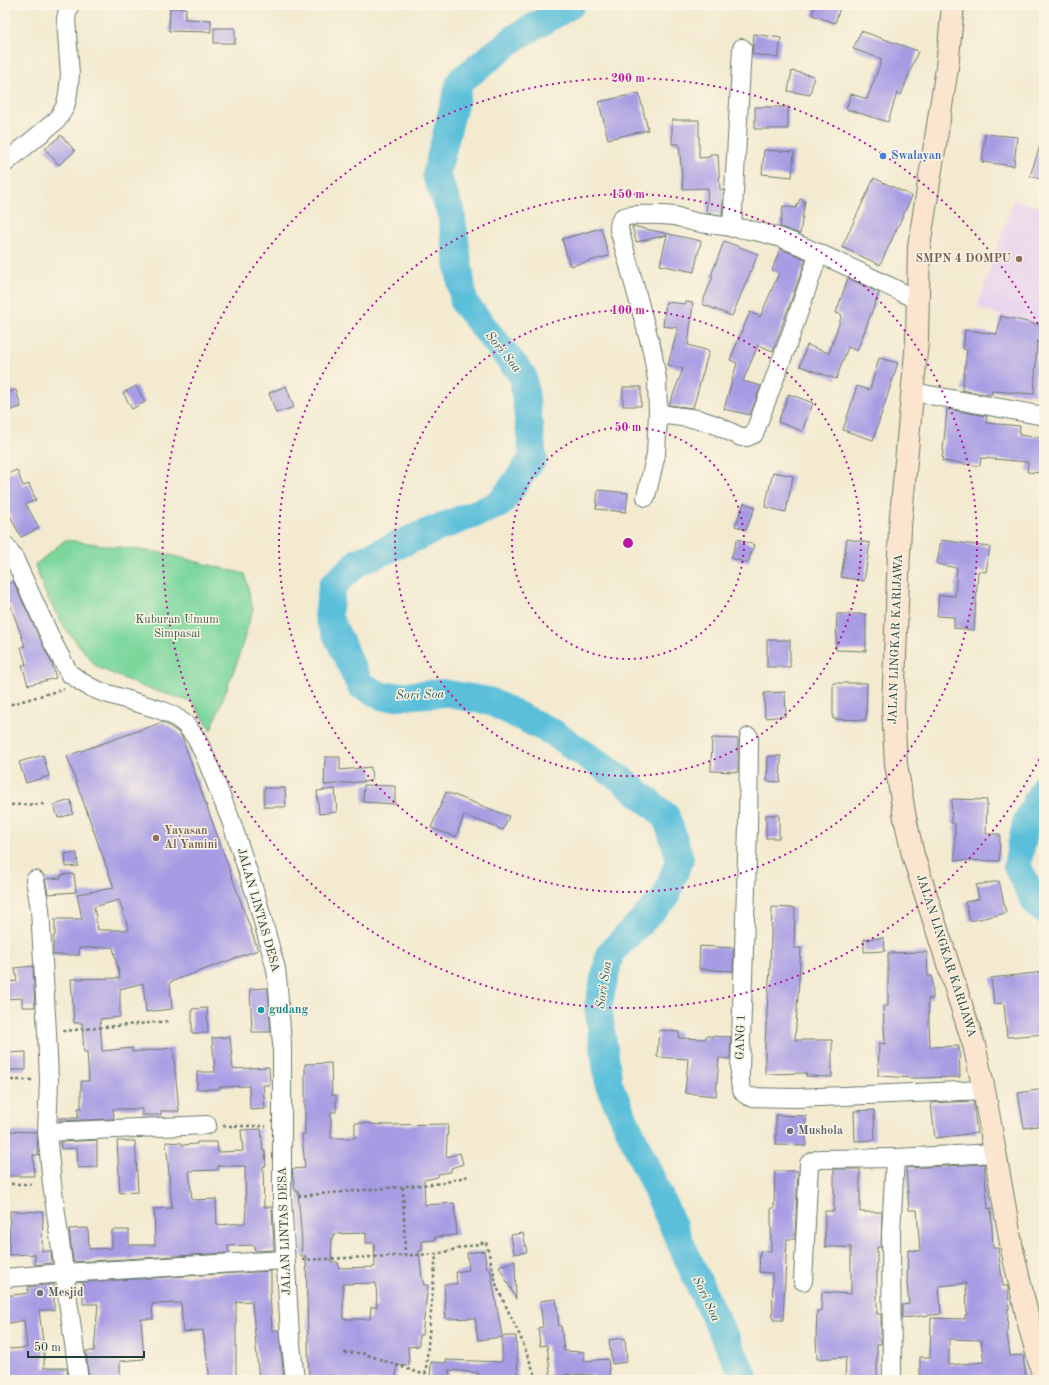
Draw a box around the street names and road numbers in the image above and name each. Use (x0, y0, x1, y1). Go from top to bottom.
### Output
street label: JALAN LINGKAR KARIJAWA (887, 554, 905, 724)
street label: JALAN LINTAS DESA (235, 847, 281, 973)
street label: JALAN LINGKAR KARIJAWA (914, 873, 978, 1039)
street label: GANG 1 (734, 1014, 748, 1060)
street label: JALAN LINTAS DESA (277, 1167, 293, 1295)

